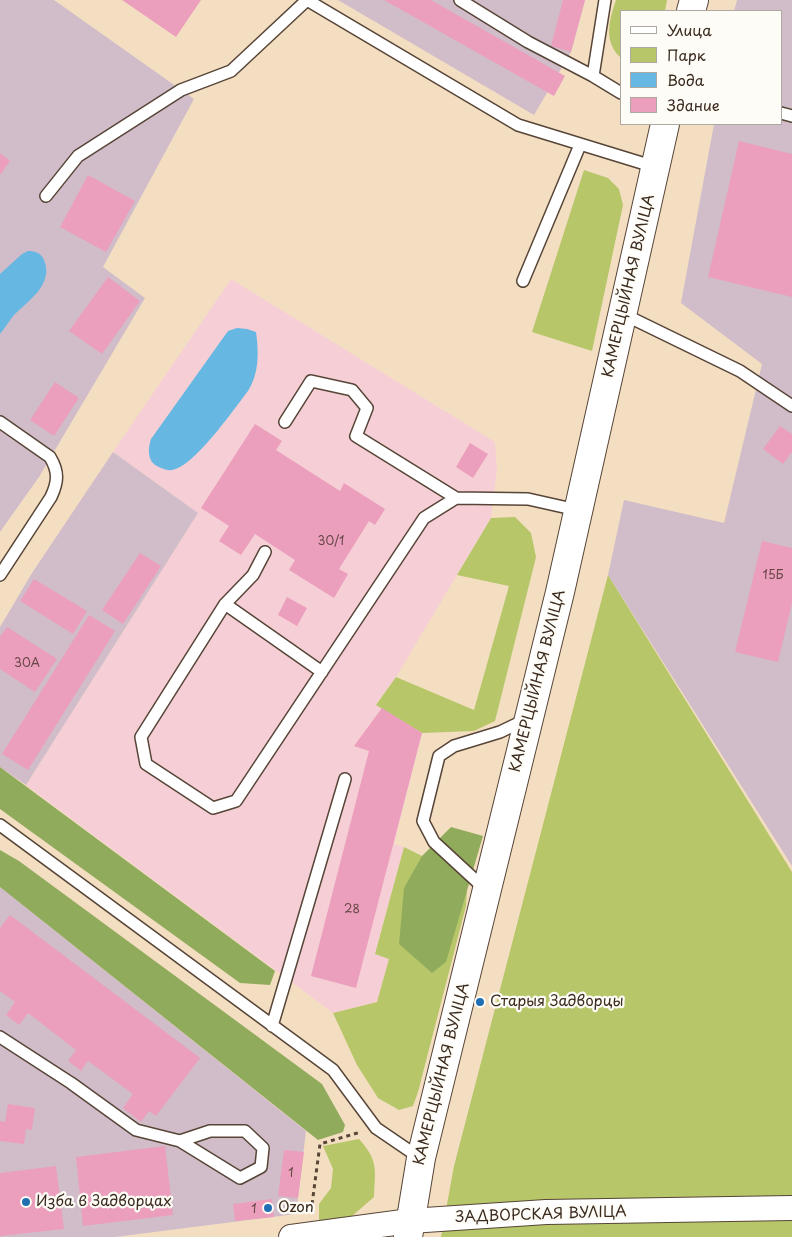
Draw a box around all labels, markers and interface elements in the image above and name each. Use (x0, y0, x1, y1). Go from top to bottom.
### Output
legend (620, 10, 782, 125)
text: Улица (667, 18, 712, 41)
text: Парк (667, 43, 706, 66)
text: Вода (667, 68, 704, 91)
text: Здание (667, 93, 720, 116)
street label: КАМЕРЦЫЙНАЯ ВУЛІЦА (599, 193, 659, 379)
house number: 30/1 (318, 535, 344, 549)
house number: 15Б (763, 569, 783, 583)
street label: КАМЕРЦЫЙНАЯ ВУЛІЦА (507, 588, 569, 774)
house number: 30А (14, 657, 40, 671)
house number: 28 (344, 903, 360, 917)
street label: КАМЕРЦЫЙНАЯ ВУЛІЦА (411, 981, 473, 1167)
place label: Старыя Задворцы (490, 993, 624, 1011)
marker: Старыя Задворцы (474, 996, 486, 1008)
house number: 1 (288, 1167, 294, 1181)
place label: Изба в Задворцах (36, 1193, 172, 1211)
marker: Изба в Задворцах (20, 1196, 32, 1208)
place label: Ozon (278, 1199, 314, 1217)
marker: Ozon (262, 1202, 274, 1214)
house number: 1 (251, 1203, 257, 1217)
street label: ЗАДВОРСКАЯ ВУЛІЦА (455, 1203, 627, 1227)

